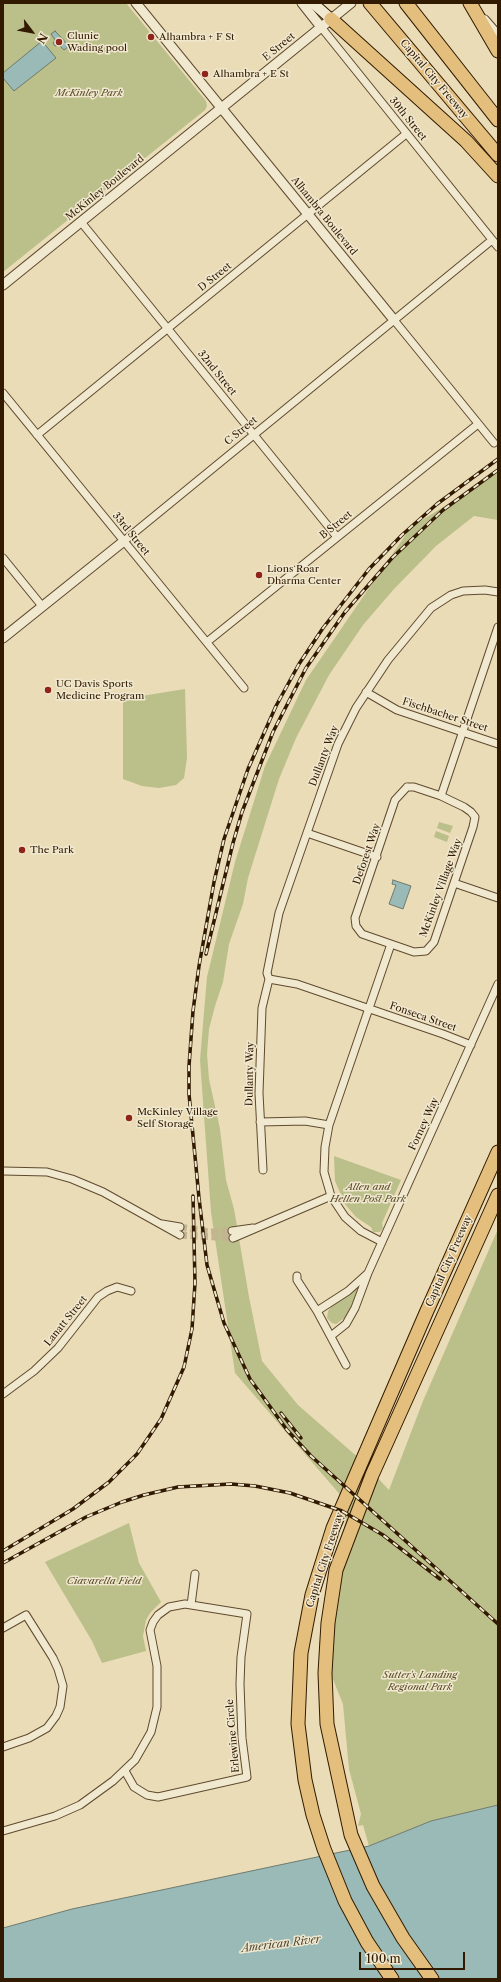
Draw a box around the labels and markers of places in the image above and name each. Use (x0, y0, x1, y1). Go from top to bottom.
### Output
place label: Clunie Wading pool (67, 30, 127, 54)
place label: Alhambra + F St (159, 31, 235, 43)
marker: Alhambra + F St (146, 32, 156, 42)
marker: Clunie Wading pool (54, 37, 64, 47)
place label: Alhambra + E St (213, 68, 289, 80)
marker: Alhambra + E St (200, 69, 210, 79)
place label: Lions Roar Dharma Center (267, 563, 341, 586)
marker: Lions Roar Dharma Center (254, 570, 264, 580)
place label: UC Davis Sports Medicine Program (56, 678, 144, 702)
marker: UC Davis Sports Medicine Program (43, 685, 53, 695)
place label: The Park (30, 844, 74, 856)
marker: The Park (17, 845, 27, 855)
place label: McKinley Village Self Storage (137, 1106, 218, 1130)
marker: McKinley Village Self Storage (124, 1113, 134, 1123)

